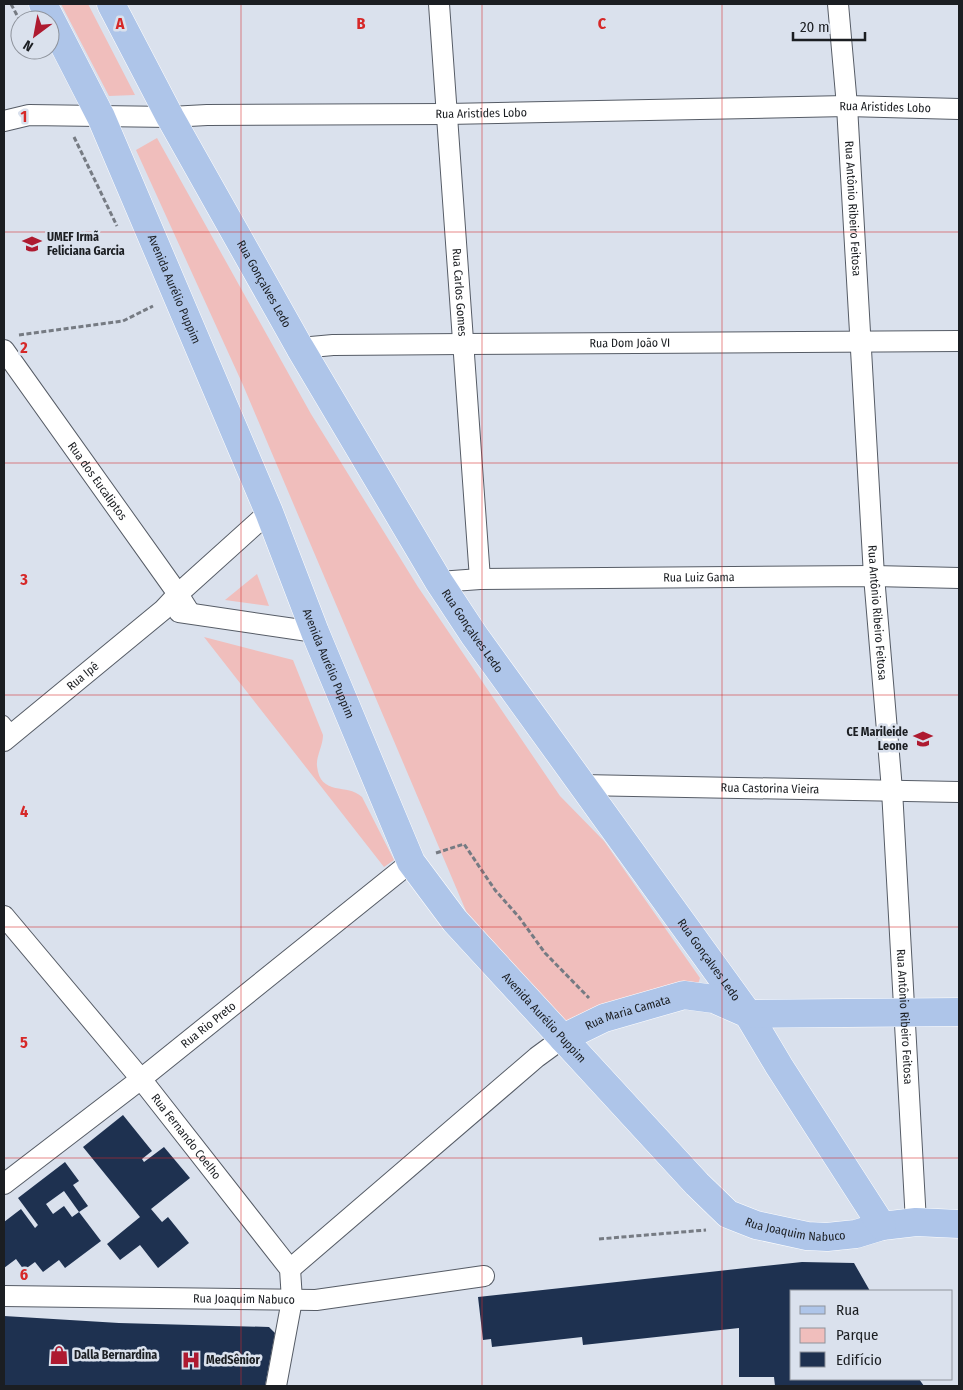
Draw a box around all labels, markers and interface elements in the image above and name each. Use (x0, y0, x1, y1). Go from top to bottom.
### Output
north arrow (10, 10, 60, 60)
scale bar (793, 10, 866, 42)
text: A (115, 14, 125, 33)
text: B (357, 14, 366, 33)
text: C (598, 14, 607, 33)
text: 20 m (800, 18, 830, 36)
text: N (20, 36, 36, 55)
street label: Rua Aristides Lobo (839, 99, 931, 115)
street label: Rua Aristides Lobo (435, 105, 527, 121)
text: 1 (21, 107, 27, 126)
street label: Rua Antônio Ribeiro Feitosa (842, 140, 864, 277)
place label: UMEF Irmã Feliciana Garcia (47, 230, 125, 258)
street label: Avenida Aurélio Puppim (145, 232, 204, 346)
school or university icon: UMEF Irmã Feliciana Garcia (21, 233, 43, 255)
street label: Rua Gonçalves Ledo (234, 238, 294, 330)
street label: Rua Carlos Gomes (449, 248, 470, 337)
street label: Rua Dom João VI (589, 336, 670, 350)
text: 2 (19, 338, 28, 357)
street label: Rua dos Eucaliptos (65, 439, 130, 523)
street label: Rua Antônio Ribeiro Feitosa (865, 545, 890, 681)
text: 3 (19, 570, 28, 589)
street label: Rua Luiz Gama (663, 570, 735, 585)
street label: Rua Gonçalves Ledo (439, 587, 506, 675)
street label: Avenida Aurélio Puppim (300, 607, 357, 720)
street label: Rua Ipê (64, 659, 102, 693)
place label: CE Marileide Leone (846, 725, 908, 753)
school or university icon: CE Marileide Leone (912, 728, 934, 750)
street label: Rua Castorina Vieira (721, 781, 820, 796)
text: 4 (20, 802, 28, 821)
street label: Rua Gonçalves Ledo (674, 916, 743, 1004)
street label: Rua Antônio Ribeiro Feitosa (894, 949, 915, 1085)
street label: Avenida Aurélio Puppim (499, 970, 589, 1066)
street label: Rua Maria Camata (583, 992, 672, 1033)
street label: Rua Rio Preto (178, 999, 239, 1051)
text: 5 (20, 1033, 28, 1052)
street label: Rua Fernando Coelho (148, 1091, 224, 1182)
street label: Rua Joaquim Nabuco (743, 1214, 846, 1244)
text: 6 (20, 1265, 28, 1284)
legend (790, 1290, 953, 1380)
street label: Rua Joaquim Nabuco (193, 1291, 295, 1307)
text: Rua (836, 1301, 859, 1319)
text: Parque (836, 1326, 879, 1344)
shop icon: Dalla Bernardina (48, 1344, 70, 1366)
place label: Dalla Bernardina (74, 1348, 157, 1362)
hospital icon: MedSênior (180, 1349, 202, 1371)
text: Edifício (836, 1351, 882, 1369)
place label: MedSênior (206, 1353, 260, 1367)

